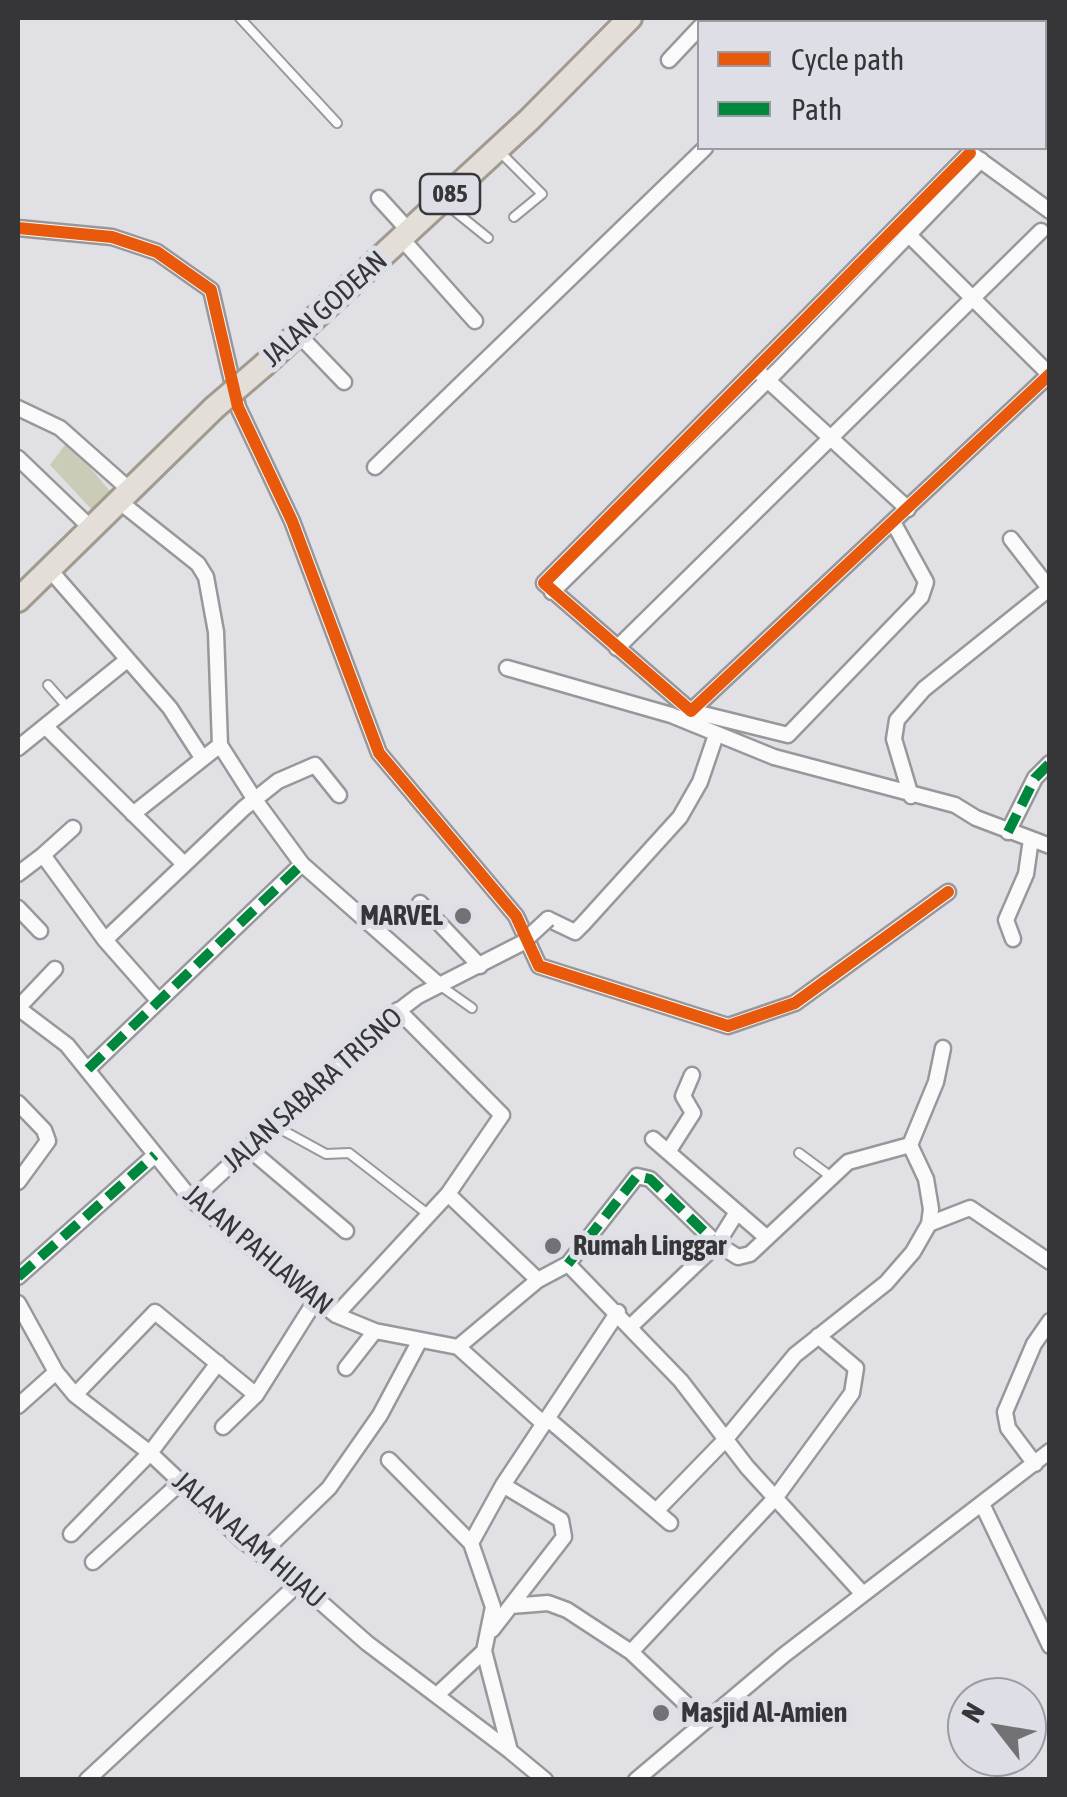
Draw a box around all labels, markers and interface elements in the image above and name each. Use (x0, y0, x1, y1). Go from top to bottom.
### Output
legend (697, 20, 1047, 150)
text: Cycle path (791, 42, 904, 76)
text: Path (791, 92, 842, 126)
road number: 085 (420, 174, 480, 214)
street label: JALAN GODEAN (256, 244, 394, 374)
place label: MARVEL (360, 899, 443, 933)
marker: MARVEL (452, 905, 474, 927)
street label: JALAN SABARA TRISNO (216, 1001, 410, 1179)
street label: JALAN PAHLAWAN (177, 1178, 339, 1322)
place label: Rumah Linggar (573, 1229, 726, 1263)
marker: Rumah Linggar (542, 1235, 564, 1257)
street label: JALAN ALAM HIJAU (166, 1465, 332, 1615)
north arrow (947, 1677, 1047, 1777)
place label: Masjid Al-Amien (681, 1696, 847, 1730)
text: N (955, 1697, 991, 1728)
marker: Masjid Al-Amien (650, 1702, 672, 1724)

